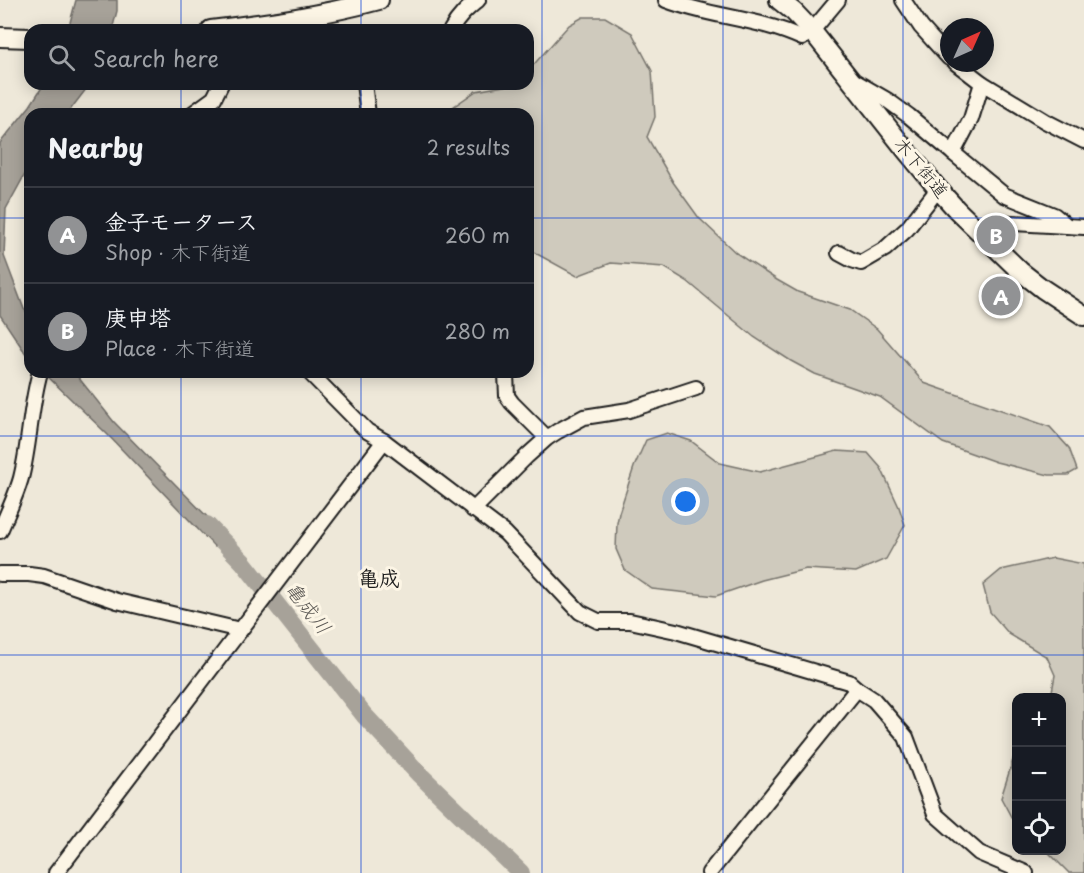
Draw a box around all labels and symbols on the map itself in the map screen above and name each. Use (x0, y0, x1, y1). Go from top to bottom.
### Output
north arrow (940, 18, 994, 72)
street label: 木下街道 (889, 131, 956, 203)
pin: B (976, 212, 1016, 258)
pin: A (982, 274, 1020, 318)
your location (671, 487, 700, 516)
district label: 亀成 (358, 561, 400, 593)
water label: 亀成川 (278, 575, 339, 640)

